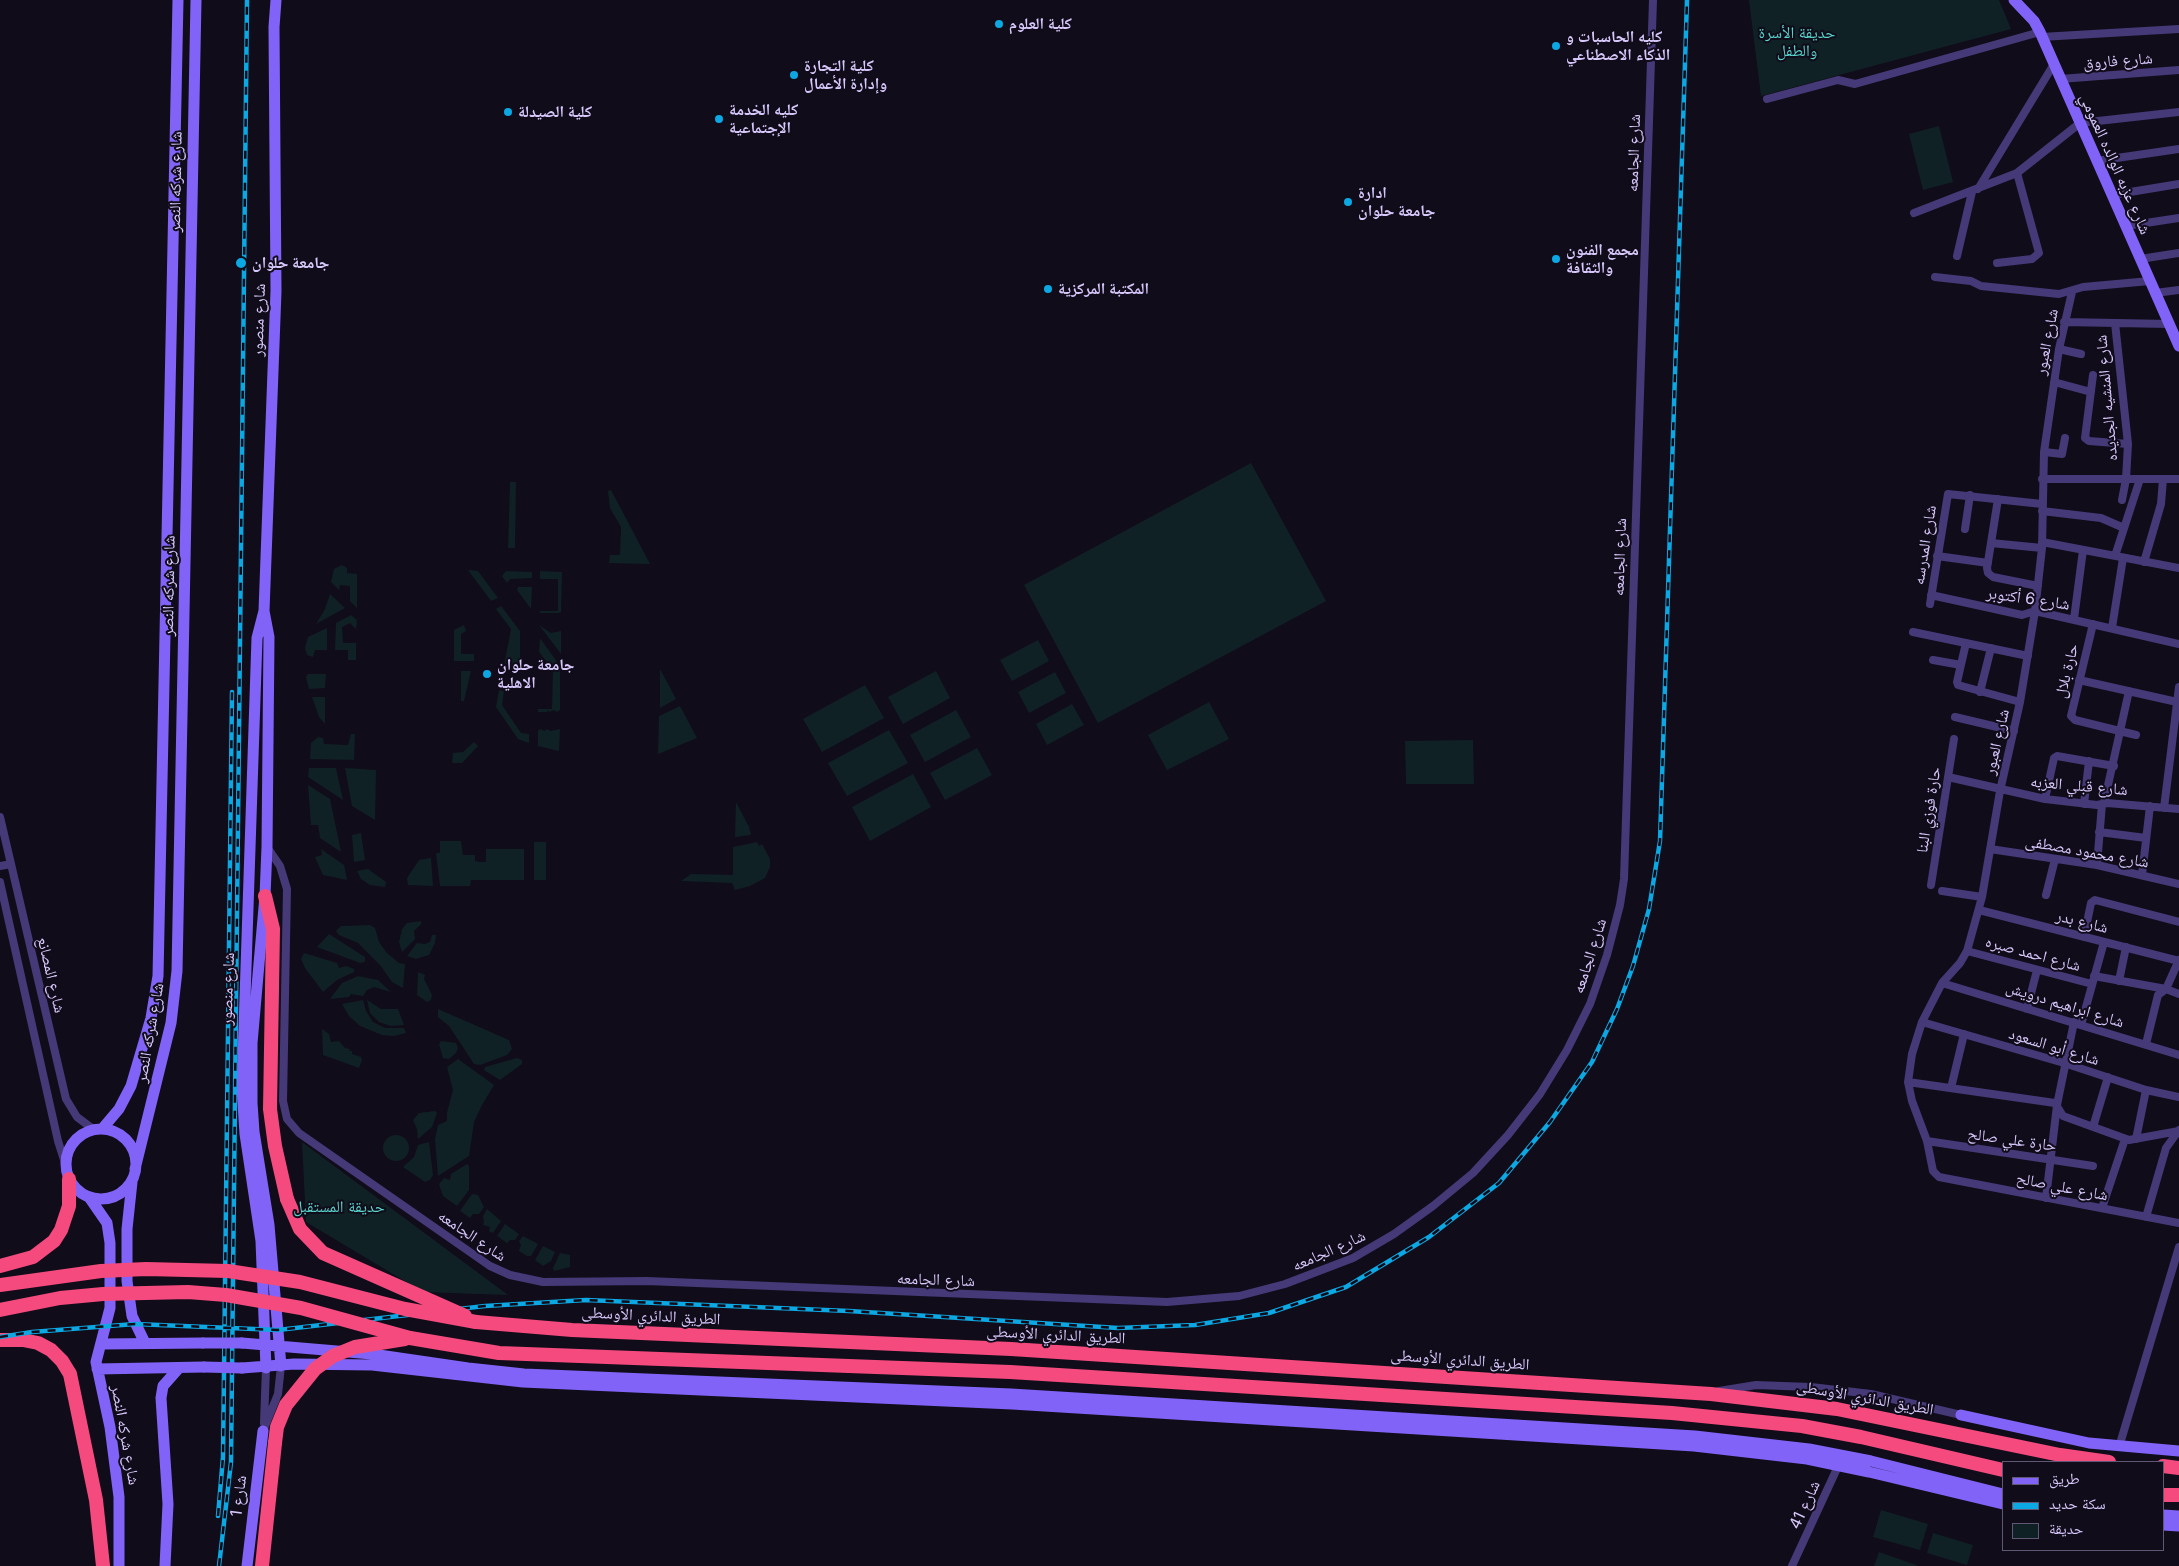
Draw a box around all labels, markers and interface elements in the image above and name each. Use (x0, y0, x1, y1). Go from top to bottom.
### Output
place label: كلية العلوم (1009, 14, 1072, 34)
marker: كلية العلوم (993, 18, 1005, 30)
park label: حديقة الأسرة والطفل (1759, 23, 1835, 61)
place label: كليه الحاسبات و الذكاء الاصطناعي (1566, 27, 1670, 65)
marker: كليه الحاسبات و الذكاء الاصطناعي (1550, 40, 1562, 52)
street label: شارع فاروق (2083, 49, 2153, 73)
place label: كلية التجارة وإدارة الأعمال (804, 56, 887, 94)
marker: كلية التجارة وإدارة الأعمال (788, 69, 800, 81)
street label: شارع عزبه الوالده العمومي (2075, 91, 2155, 237)
place label: كليه الخدمة الإجتماعية (729, 100, 798, 138)
place label: كلية الصيدلة (518, 102, 592, 122)
marker: كلية الصيدلة (502, 106, 514, 118)
marker: كليه الخدمة الإجتماعية (713, 113, 725, 125)
street label: شارع الجامعه (1623, 114, 1645, 192)
street label: شارع شركه النصر (166, 131, 186, 233)
place label: ادارة جامعة حلوان (1358, 183, 1435, 221)
marker: ادارة جامعة حلوان (1342, 196, 1354, 208)
place label: مجمع الفنون والثقافة (1566, 240, 1639, 278)
place label: جامعة حلوان (252, 253, 329, 273)
marker: مجمع الفنون والثقافة (1550, 253, 1562, 265)
marker: جامعة حلوان (234, 256, 248, 270)
place label: المكتبة المركزية (1058, 279, 1149, 299)
street label: شارع منصور (248, 283, 270, 357)
marker: المكتبة المركزية (1042, 283, 1054, 295)
street label: شارع العبور (2031, 307, 2063, 377)
street label: شارع المنشيه الجديده (2092, 334, 2122, 462)
street label: شارع المدرسه (1909, 504, 1941, 586)
street label: شارع الجامعه (1609, 518, 1631, 596)
street label: شارع شركه النصر (159, 535, 179, 637)
street label: شارع 6 أكتوبر (1985, 584, 2071, 614)
street label: حارة بلال (2051, 642, 2083, 700)
place label: جامعة حلوان الاهلية (497, 655, 574, 693)
marker: جامعة حلوان الاهلية (481, 668, 493, 680)
street label: شارع العبور (1980, 707, 2014, 777)
street label: حارة فوزي البنا (1913, 766, 1945, 854)
street label: شارع قبلي العزبه (2030, 772, 2128, 800)
street label: شارع محمود مصطفى (2024, 832, 2150, 872)
street label: شارع بدر (2054, 906, 2110, 938)
street label: شارع الجامعه (1569, 916, 1611, 996)
street label: شارع احمد صبره (1983, 932, 2083, 976)
street label: شارع المصانع (33, 935, 69, 1015)
street label: شارع منصور (217, 952, 239, 1026)
street label: شارع ابراهيم درويش (2004, 978, 2126, 1032)
street label: شارع شركه النصر (132, 982, 168, 1084)
street label: شارع أبو السعود (2006, 1024, 2102, 1070)
street label: حارة علي صالح (1966, 1124, 2058, 1156)
street label: شارع علي صالح (2014, 1169, 2110, 1205)
park label: حديقة المستقبل (293, 1197, 385, 1217)
street label: شارع الجامعه (434, 1206, 510, 1266)
street label: شارع الجامعه (1289, 1226, 1369, 1276)
street label: شارع الجامعه (897, 1269, 975, 1291)
street label: الطريق الدائري الأوسطى (581, 1303, 721, 1329)
street label: الطريق الدائري الأوسطى (986, 1322, 1126, 1348)
street label: الطريق الدائري الأوسطى (1390, 1346, 1530, 1374)
street label: الطريق الدائري الأوسطى (1795, 1376, 1935, 1420)
street label: شارع شركه النصر (107, 1384, 143, 1486)
legend (2002, 1461, 2164, 1551)
text: طريق (2049, 1469, 2080, 1488)
street label: شارع 1 (227, 1474, 251, 1518)
street label: شارع 41 (1785, 1478, 1825, 1532)
text: سكة حديد (2049, 1494, 2106, 1513)
text: حديقة (2049, 1519, 2083, 1538)

